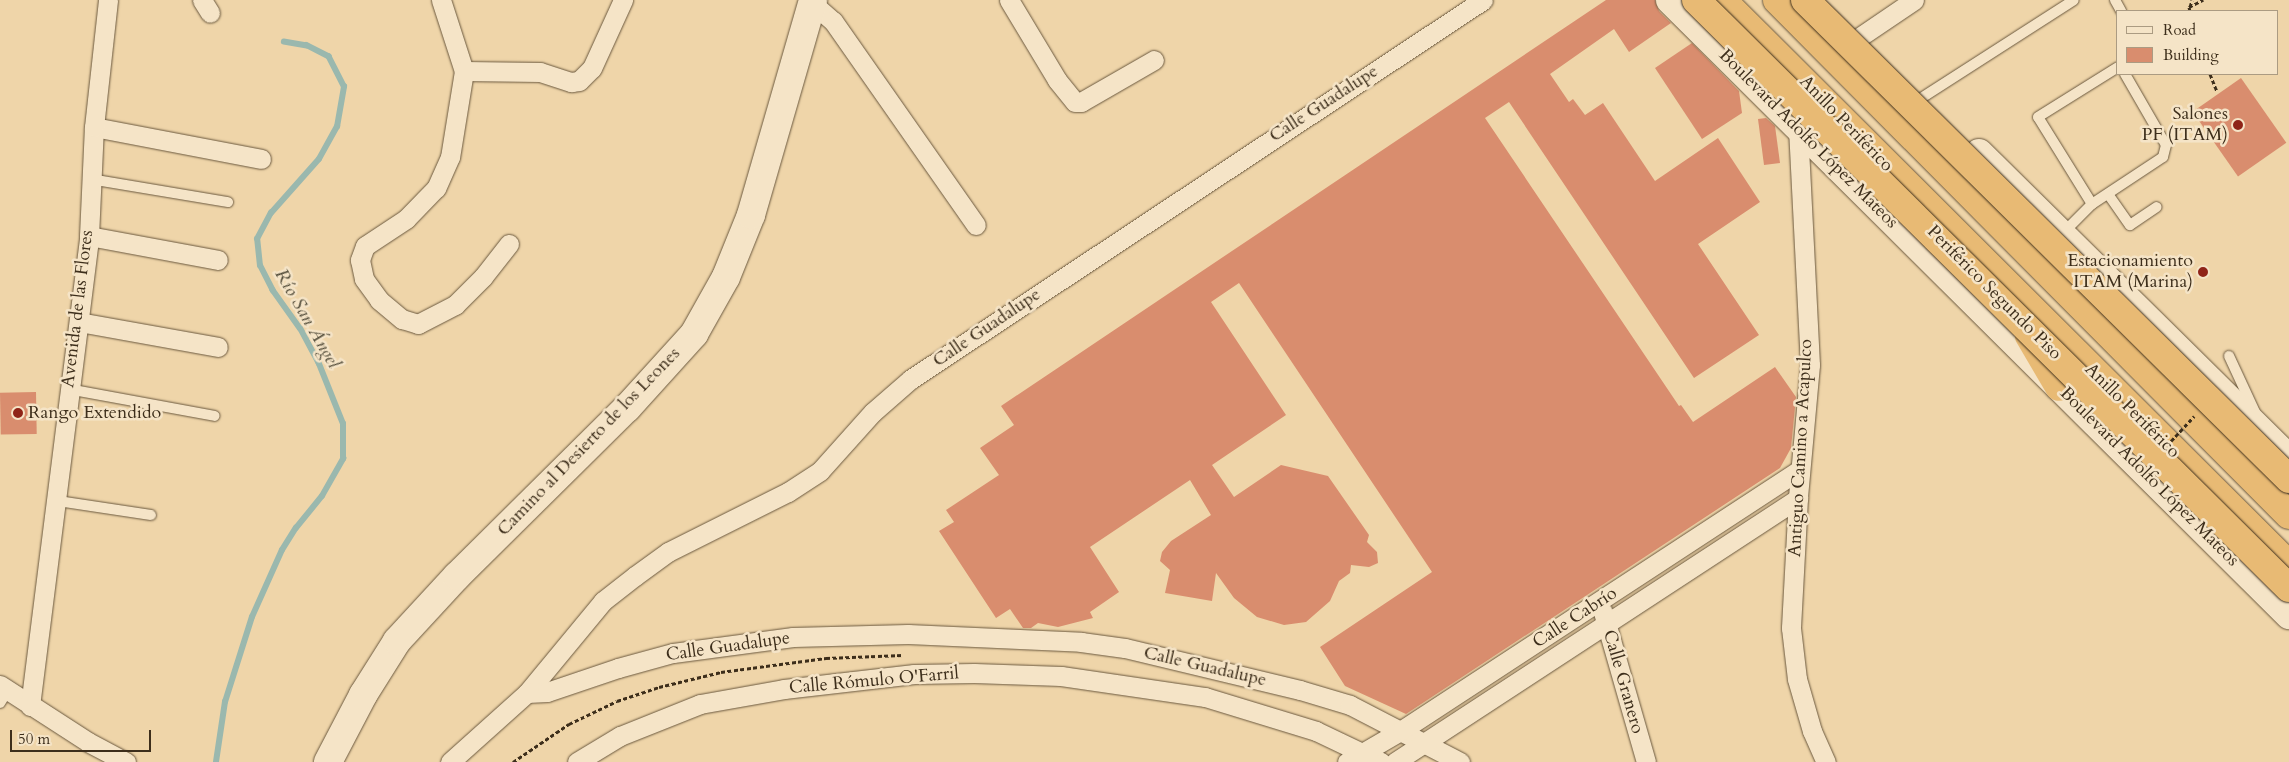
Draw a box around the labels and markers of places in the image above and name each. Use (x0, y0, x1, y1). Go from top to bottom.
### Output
place label: Salones PF (ITAM) (2142, 104, 2228, 146)
marker: Salones PF (ITAM) (2232, 119, 2244, 131)
place label: Estacionamiento ITAM (Marina) (2067, 251, 2193, 294)
marker: Estacionamiento ITAM (Marina) (2197, 266, 2209, 278)
place label: Rango Extendido (28, 402, 161, 424)
marker: Rango Extendido (12, 407, 24, 419)

